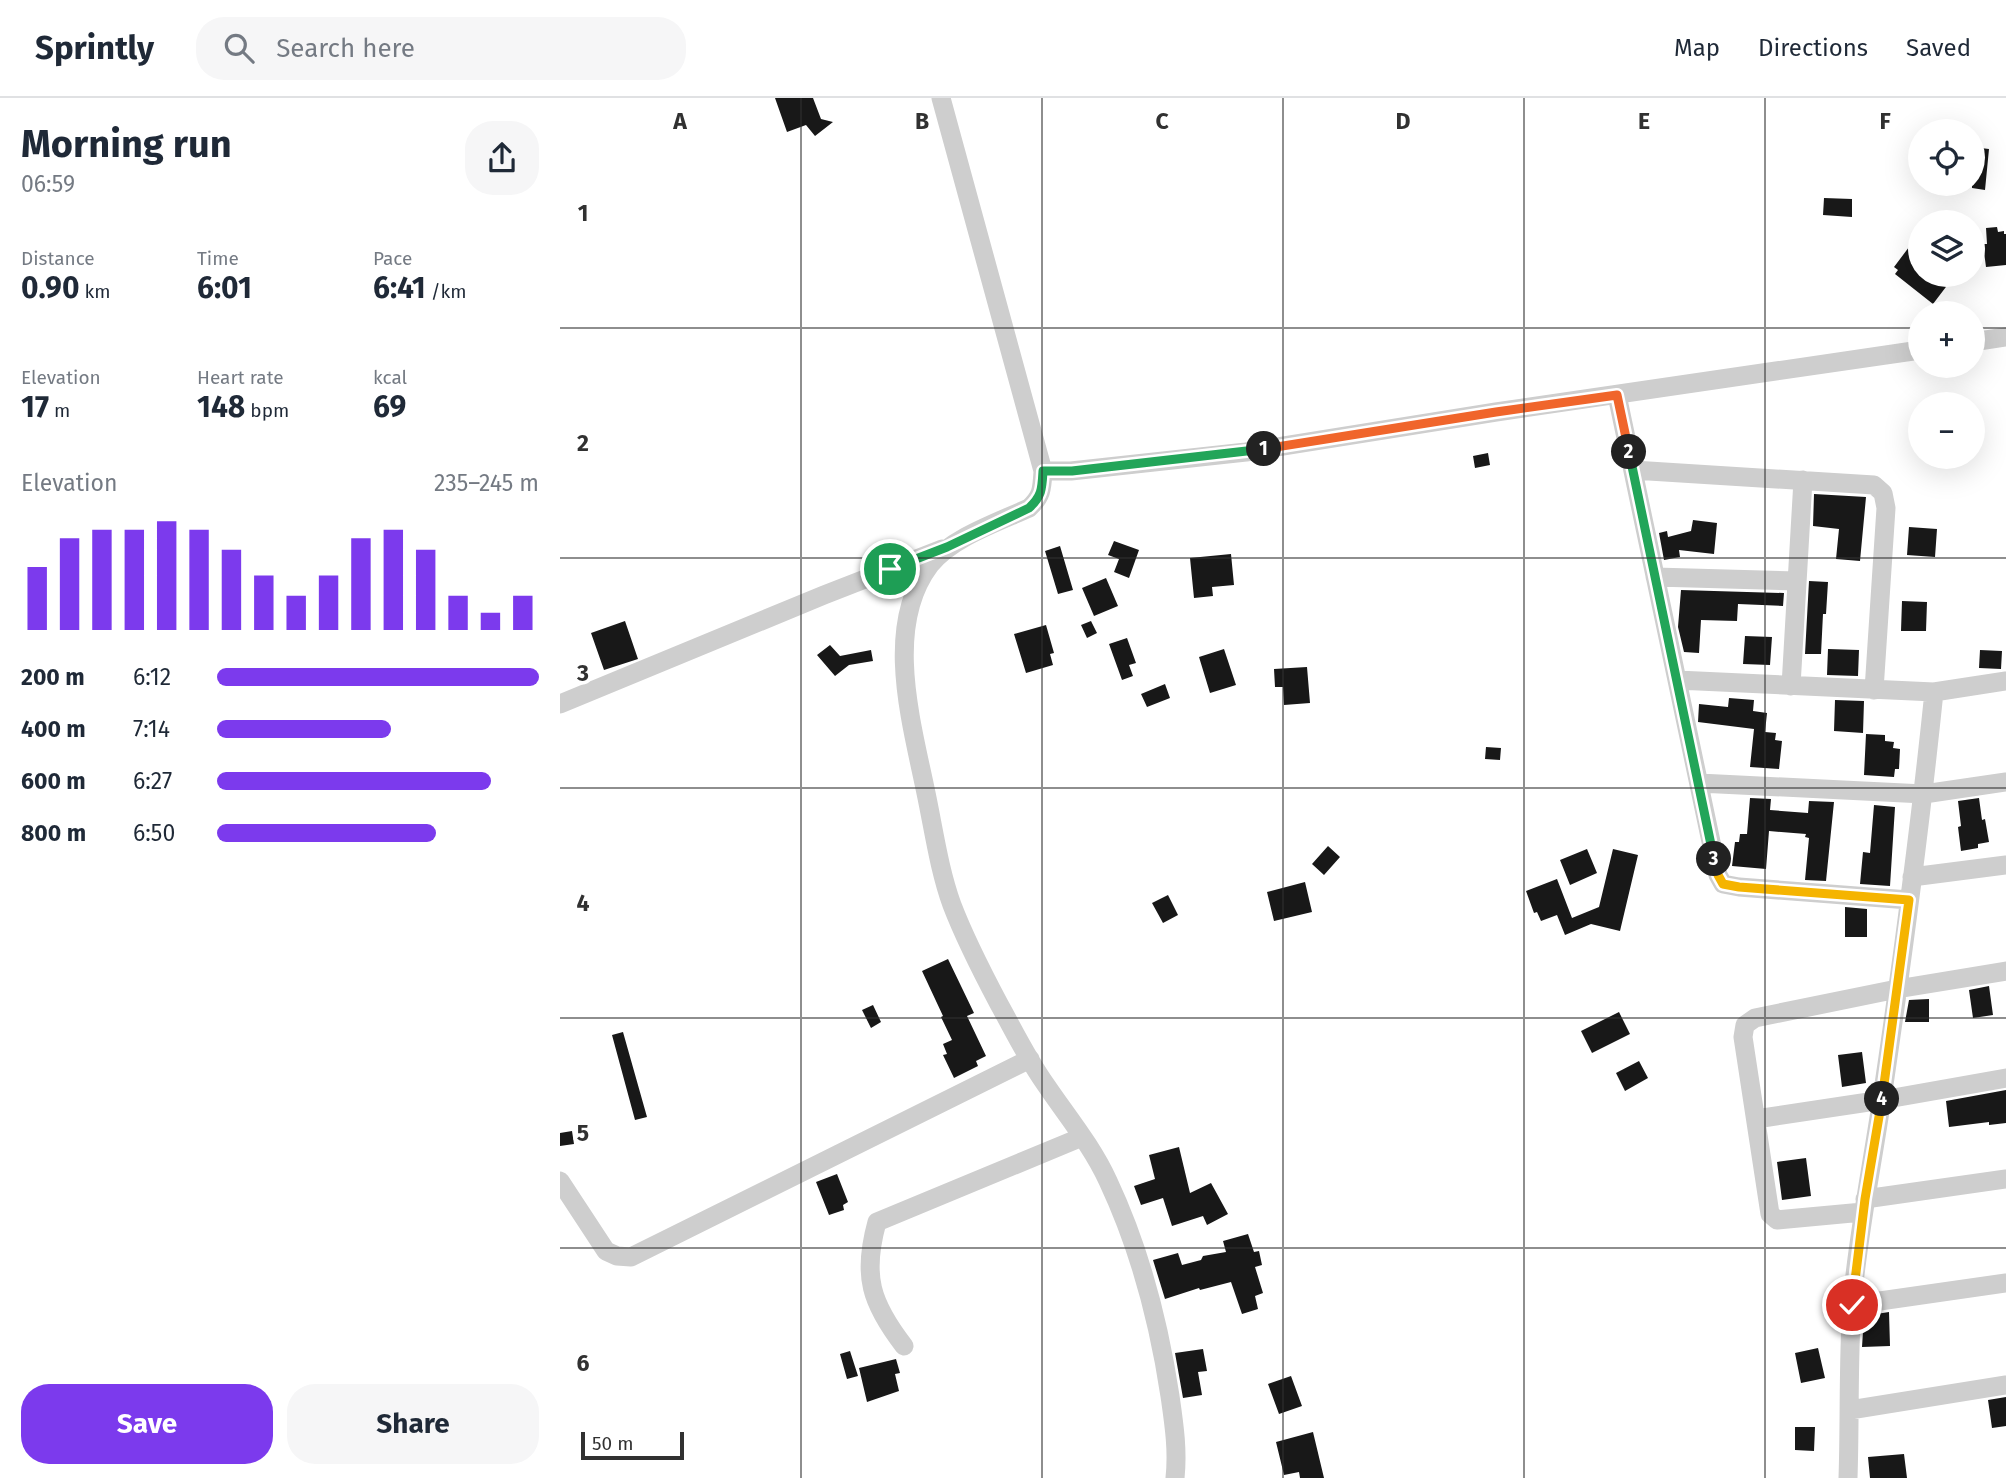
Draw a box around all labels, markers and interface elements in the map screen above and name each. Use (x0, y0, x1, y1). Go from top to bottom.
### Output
search box (196, 17, 686, 80)
text: Sprintly (35, 28, 154, 68)
icon: search (220, 29, 258, 67)
text: Search here (276, 33, 415, 64)
text: Map (1674, 34, 1720, 62)
text: Directions (1758, 34, 1868, 62)
text: Saved (1906, 34, 1971, 62)
text: A (672, 107, 687, 135)
text: B (915, 107, 929, 135)
text: C (1155, 107, 1169, 135)
text: D (1396, 107, 1411, 135)
text: E (1638, 107, 1650, 135)
text: F (1879, 107, 1891, 135)
map controls (1908, 119, 1985, 469)
button: locate (1908, 119, 1985, 196)
text: Morning run (21, 121, 232, 167)
button: share (465, 121, 539, 195)
text: 06:59 (21, 170, 75, 198)
text: 1 (578, 199, 588, 227)
button: layers (1908, 210, 1985, 287)
text: Distance (21, 247, 95, 270)
text: Time (197, 247, 239, 270)
text: Pace (373, 247, 412, 270)
text: 0.90 (21, 270, 79, 306)
text: 6:01 (197, 270, 252, 306)
text: 6:41 (373, 270, 426, 306)
text: km (79, 280, 111, 303)
text: /km (426, 280, 467, 303)
button: + (1908, 301, 1985, 378)
text: Elevation (21, 366, 101, 389)
text: Heart rate (197, 366, 284, 389)
text: kcal (373, 366, 407, 389)
text: 17 (21, 389, 49, 425)
text: 148 (197, 389, 245, 425)
text: 69 (373, 389, 406, 425)
button: − (1908, 392, 1985, 469)
text: m (49, 399, 70, 422)
text: bpm (245, 399, 289, 422)
text: 2 (577, 429, 589, 457)
pin: 1 (1246, 432, 1282, 466)
pin: 2 (1612, 434, 1646, 470)
text: 1 (1259, 437, 1268, 460)
text: 2 (1624, 440, 1633, 463)
text: Elevation (21, 469, 117, 497)
text: 235–245 m (434, 469, 539, 497)
pin (860, 539, 920, 599)
icon: arrive (871, 550, 909, 588)
text: 3 (576, 659, 589, 687)
text: 200 m (21, 663, 85, 691)
text: 6:12 (133, 663, 171, 691)
text: 400 m (21, 715, 86, 743)
text: 7:14 (133, 715, 170, 743)
text: 600 m (21, 767, 86, 795)
text: 6:27 (133, 767, 172, 795)
text: 800 m (21, 819, 86, 847)
text: 6:50 (133, 819, 175, 847)
pin: 3 (1696, 842, 1732, 876)
text: 3 (1709, 847, 1718, 870)
text: 4 (577, 889, 590, 917)
pin: 4 (1864, 1082, 1900, 1116)
text: 4 (1876, 1087, 1887, 1110)
text: 5 (577, 1119, 589, 1147)
pin (1822, 1275, 1882, 1335)
icon: check (1833, 1286, 1871, 1324)
text: 6 (577, 1349, 590, 1377)
button: Save (21, 1384, 273, 1464)
button: Share (287, 1384, 539, 1464)
scale bar (581, 1429, 684, 1461)
text: 50 m (592, 1432, 633, 1455)

